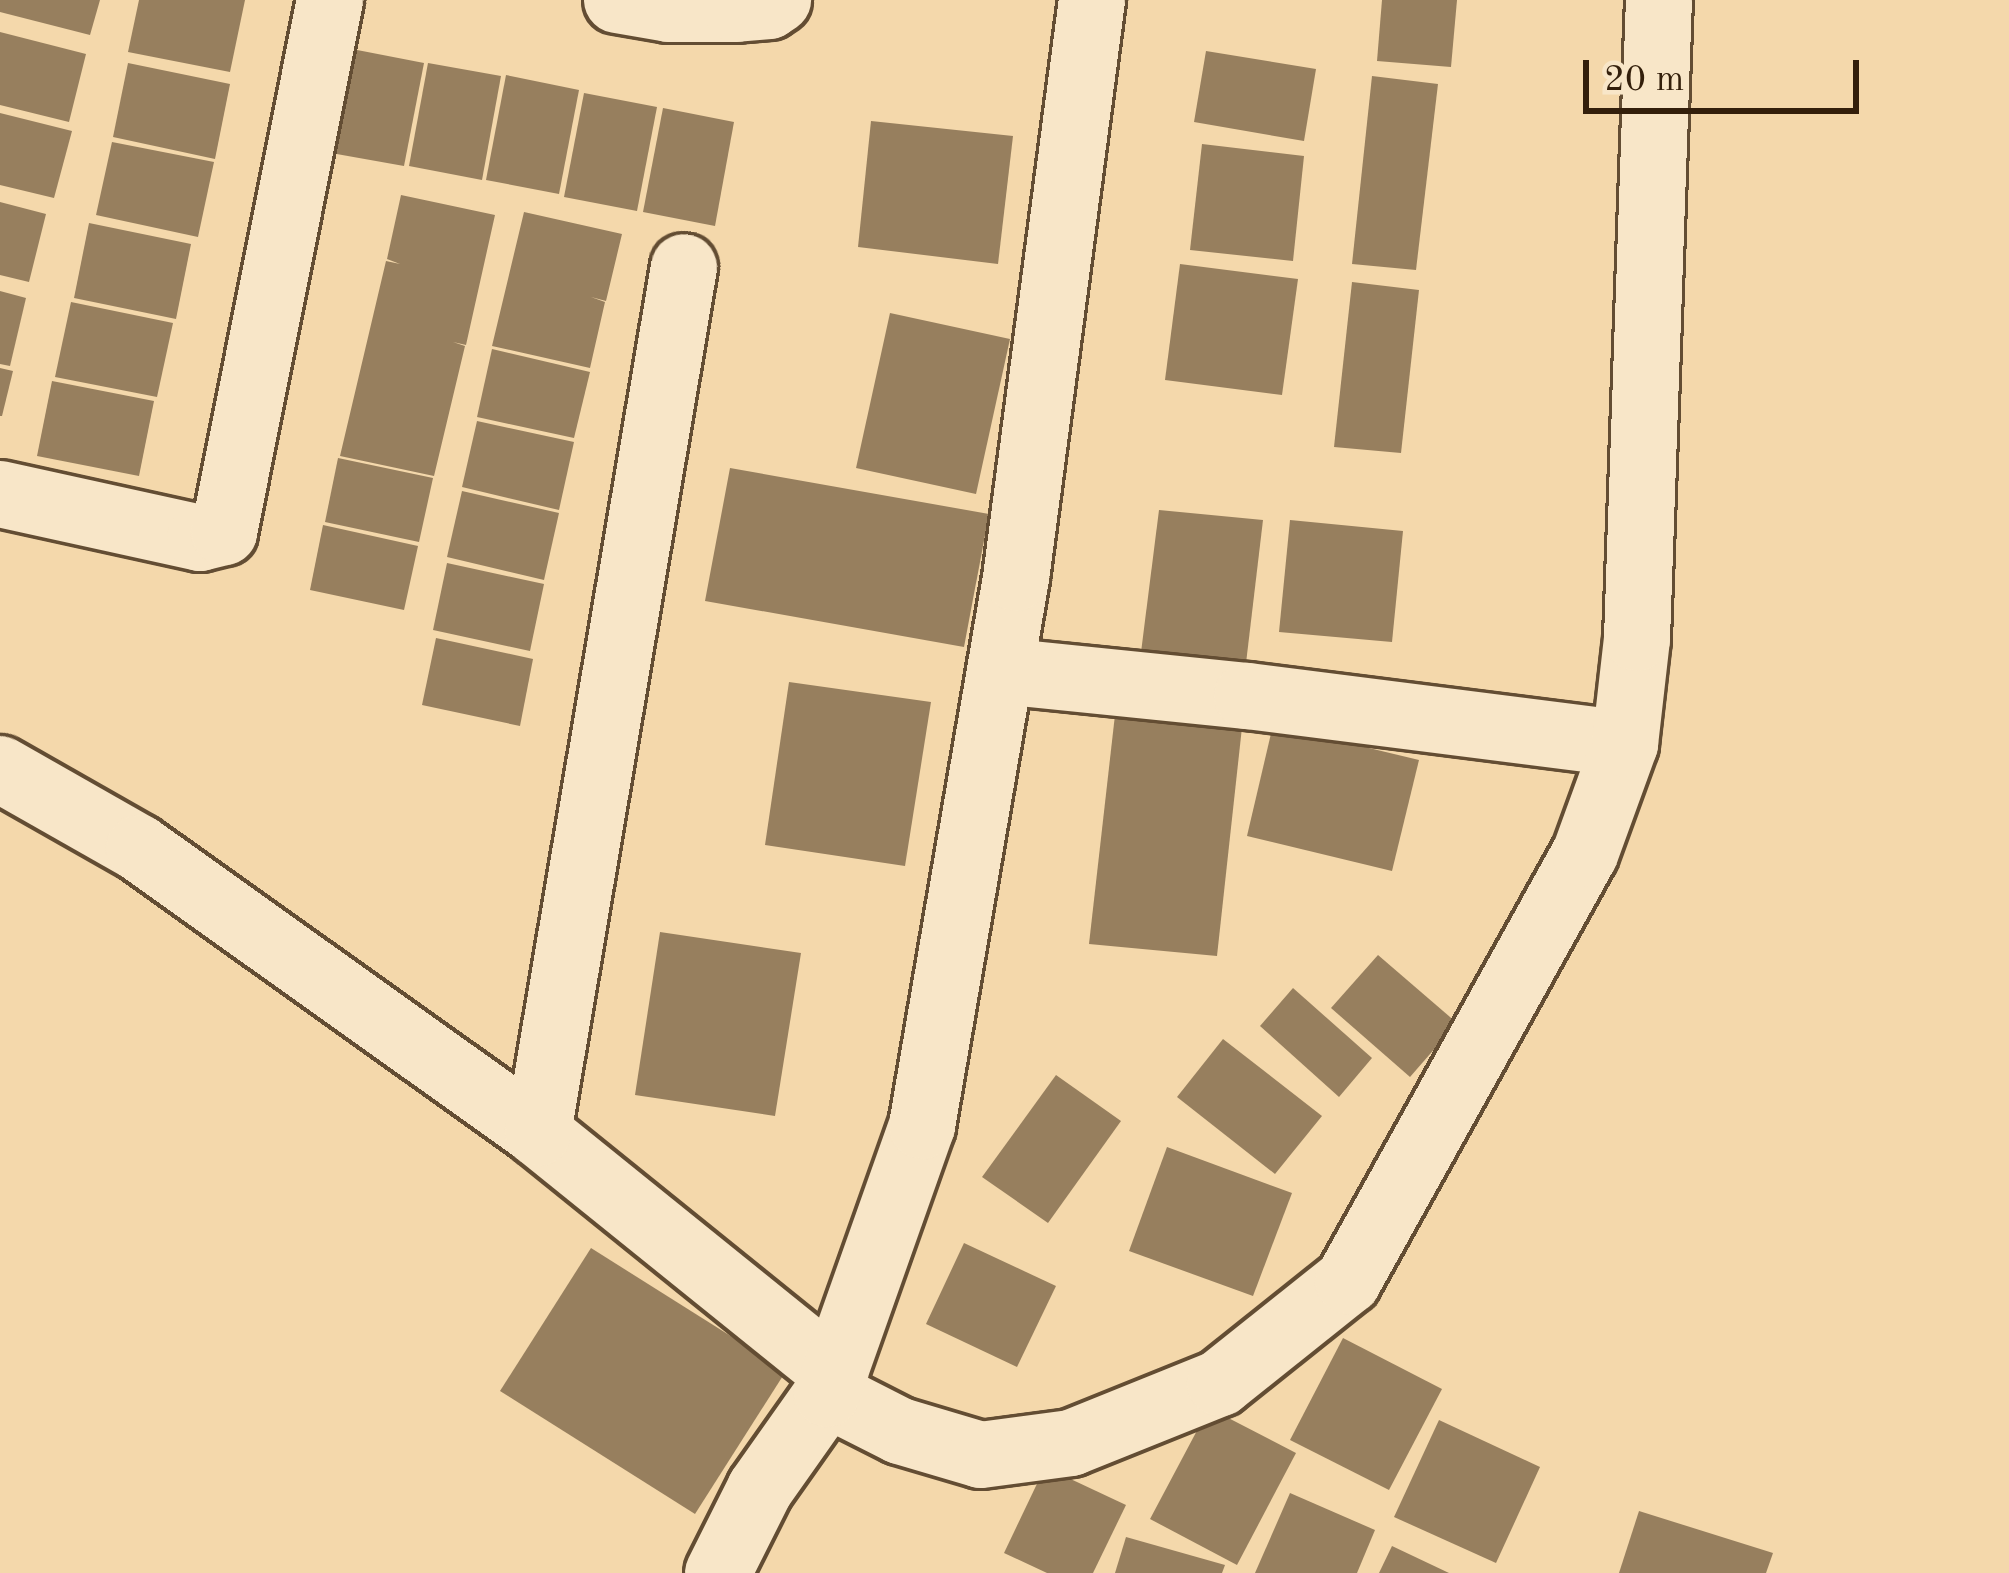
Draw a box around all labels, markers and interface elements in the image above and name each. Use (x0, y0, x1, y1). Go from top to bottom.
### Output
scale bar (1589, 36, 1865, 110)
text: 20 m (1604, 63, 1684, 99)

